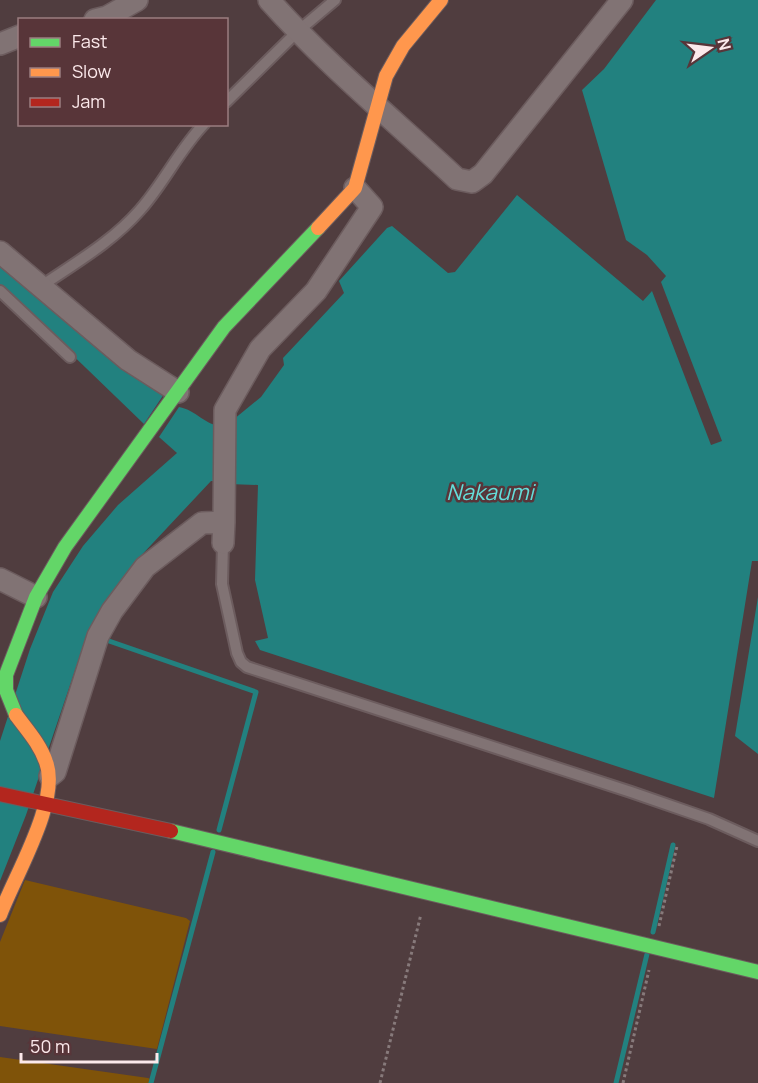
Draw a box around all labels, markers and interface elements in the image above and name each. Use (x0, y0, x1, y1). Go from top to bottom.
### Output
legend (18, 18, 228, 126)
north arrow (680, 18, 740, 78)
text: Fast (72, 29, 107, 53)
text: N (712, 36, 737, 53)
text: Slow (72, 59, 112, 83)
text: Jam (72, 89, 106, 113)
water label: Nakaumi (446, 477, 536, 507)
scale bar (21, 1026, 158, 1064)
text: 50 m (30, 1034, 70, 1058)

